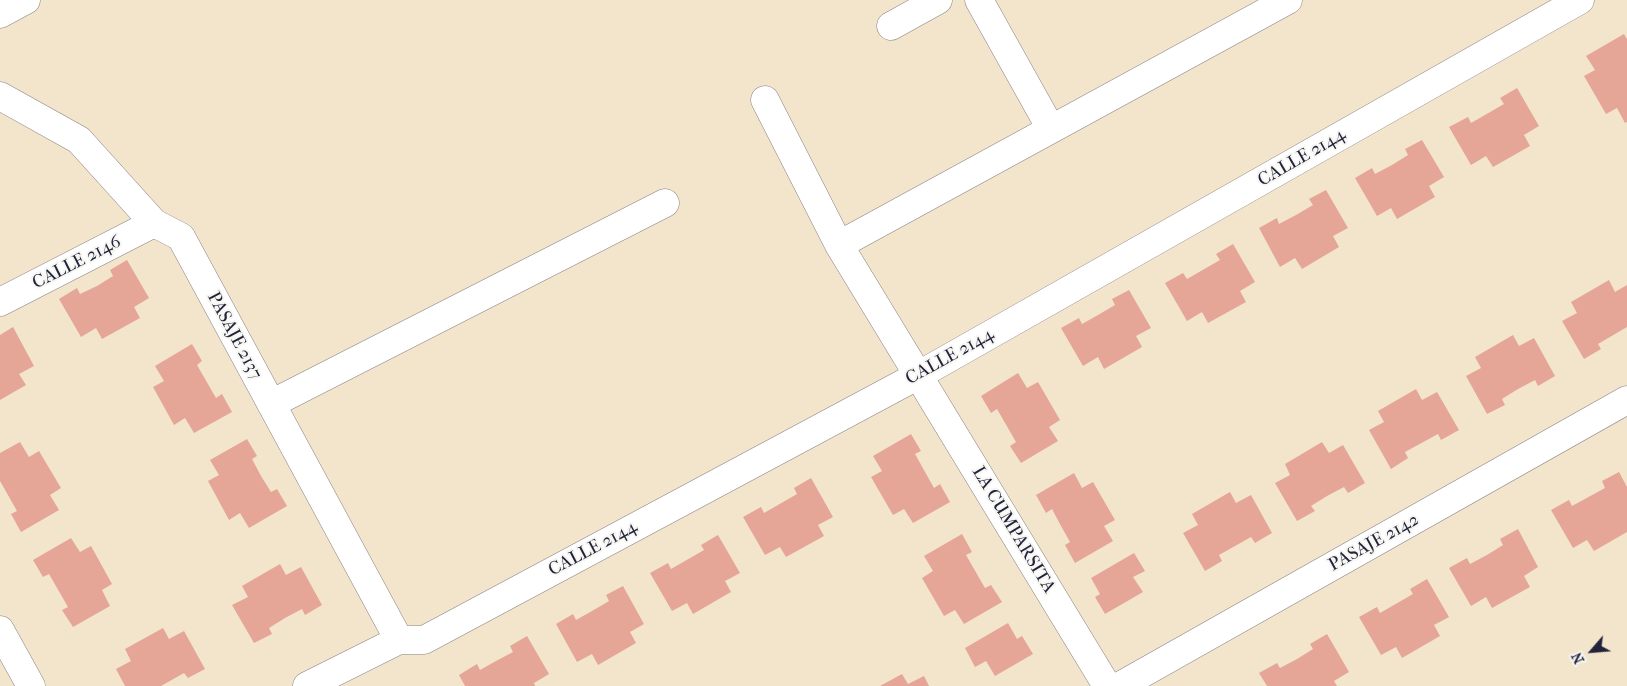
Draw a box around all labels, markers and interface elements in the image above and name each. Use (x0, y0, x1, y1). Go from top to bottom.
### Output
street label: CALLE 2144 (1254, 124, 1350, 192)
street label: CALLE 2146 (29, 232, 125, 294)
street label: PASAJE 2137 (202, 289, 266, 383)
street label: CALLE 2144 (902, 324, 998, 390)
street label: LA CUMPARSITA (967, 463, 1059, 597)
street label: PASAJE 2142 (1325, 509, 1423, 577)
street label: CALLE 2144 (545, 517, 641, 581)
north arrow (1567, 626, 1617, 676)
text: N (1568, 649, 1588, 667)

